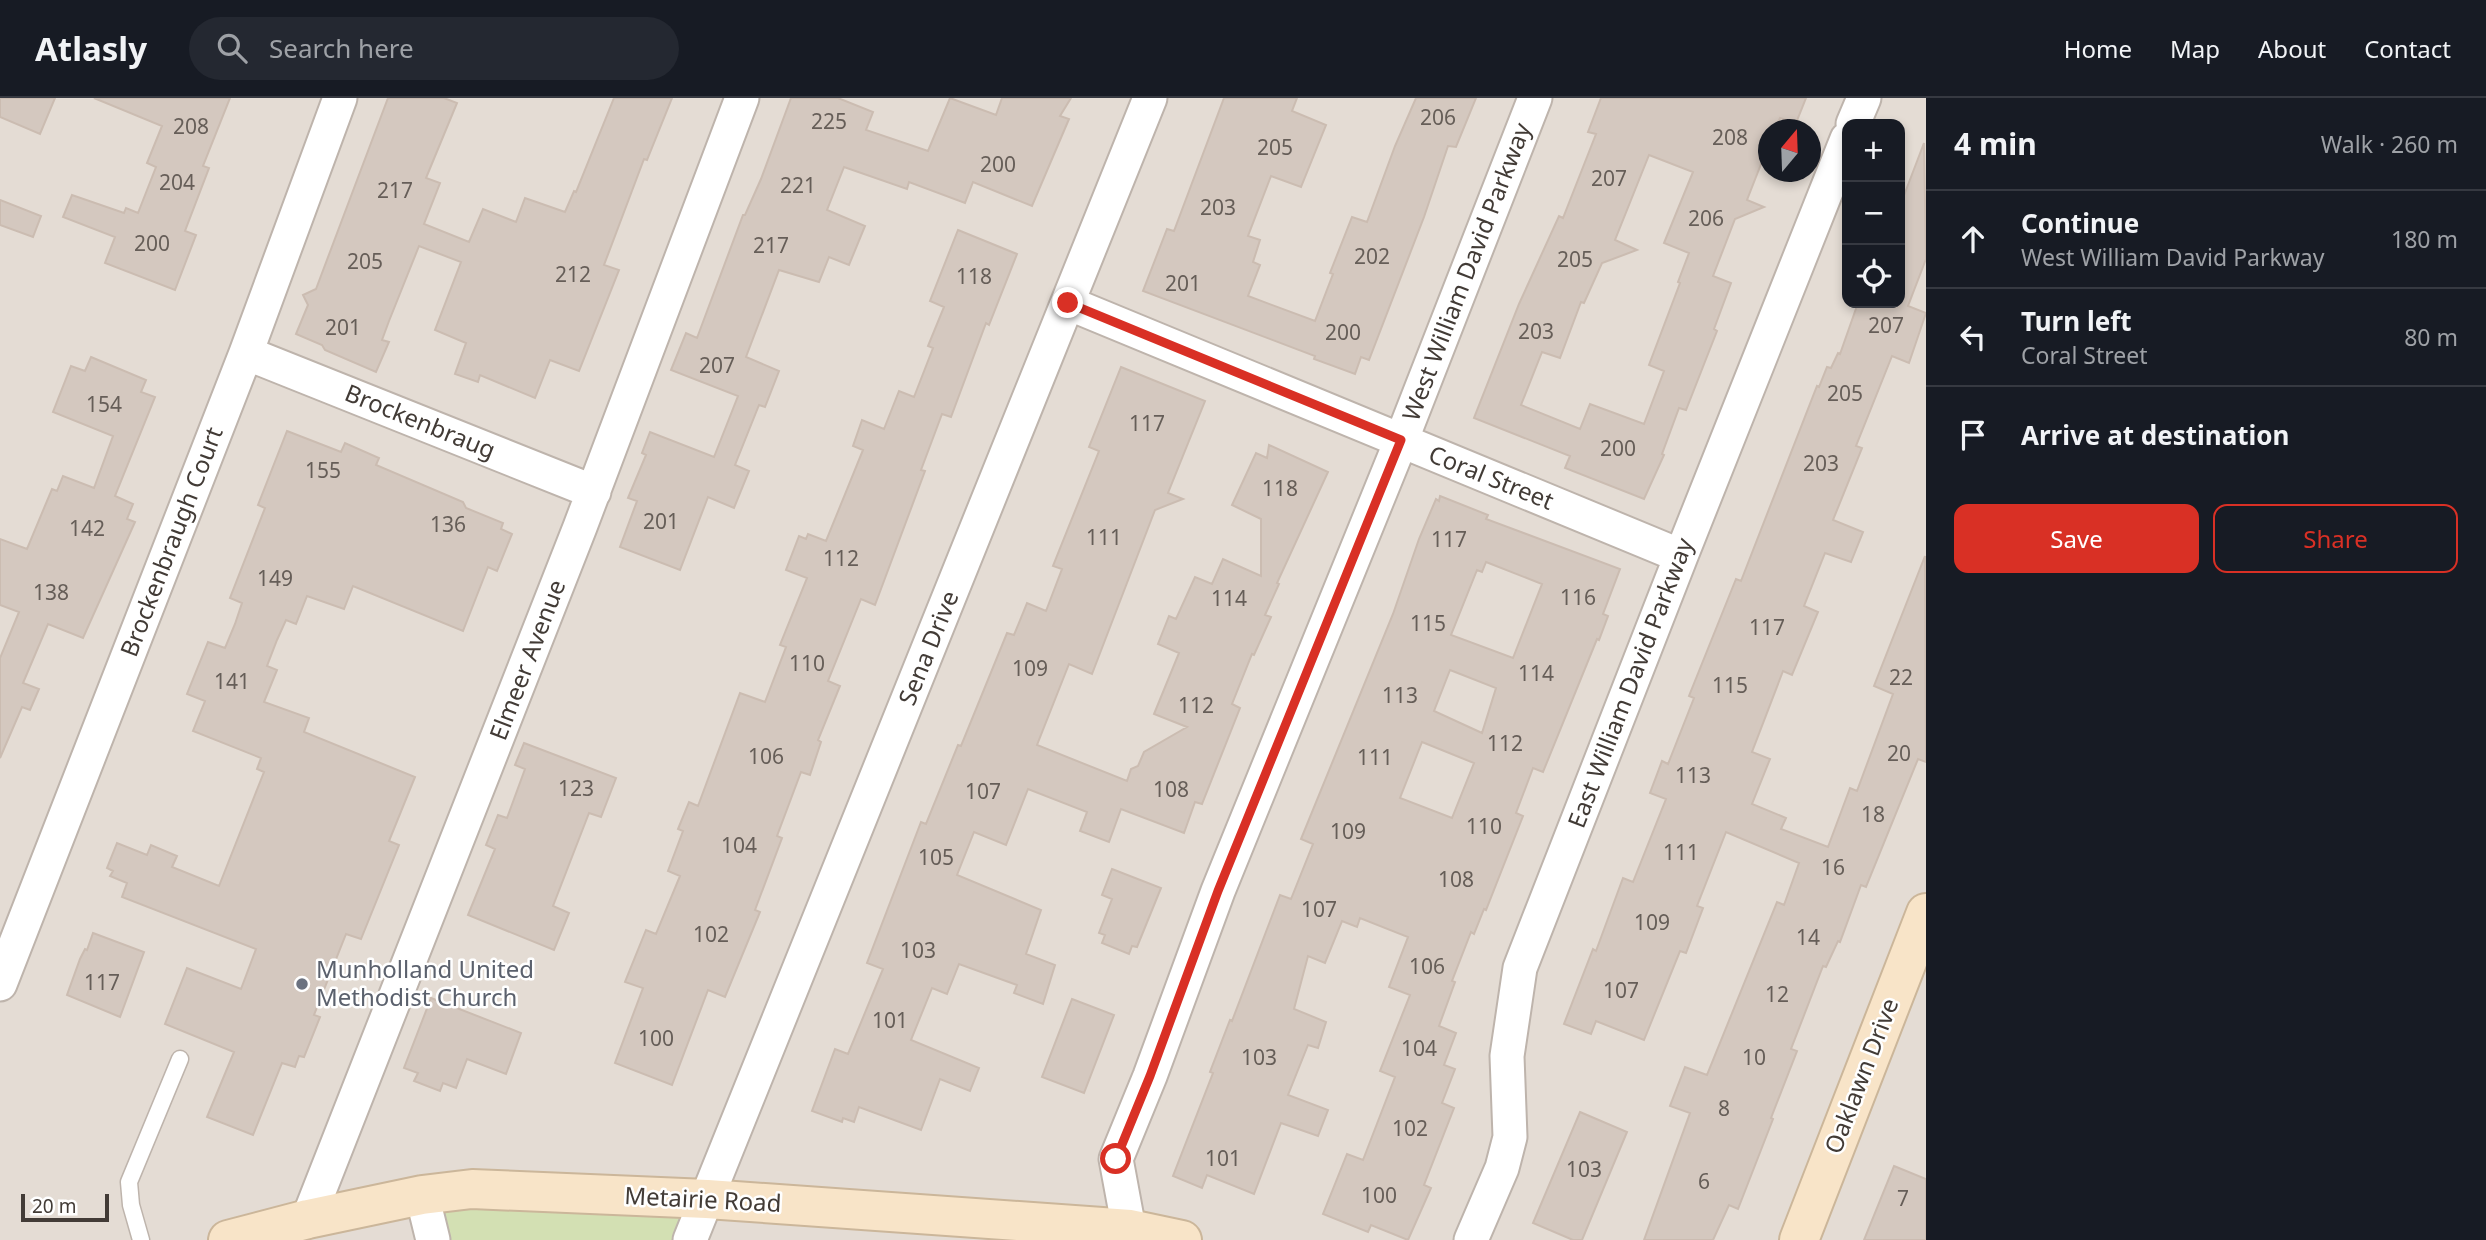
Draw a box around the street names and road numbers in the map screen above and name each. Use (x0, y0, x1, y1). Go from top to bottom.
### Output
street label: West William David Parkway (1393, 117, 1538, 425)
street label: Brockenbraug (340, 375, 501, 466)
street label: Brockenbraugh Court (112, 421, 230, 661)
street label: Coral Street (1424, 437, 1559, 517)
street label: East William David Parkway (1559, 532, 1700, 832)
street label: Elmeer Avenue (481, 574, 572, 744)
street label: Sena Drive (890, 585, 965, 710)
street label: Oaklawn Drive (1816, 993, 1905, 1158)
street label: Metairie Road (624, 1178, 782, 1219)

